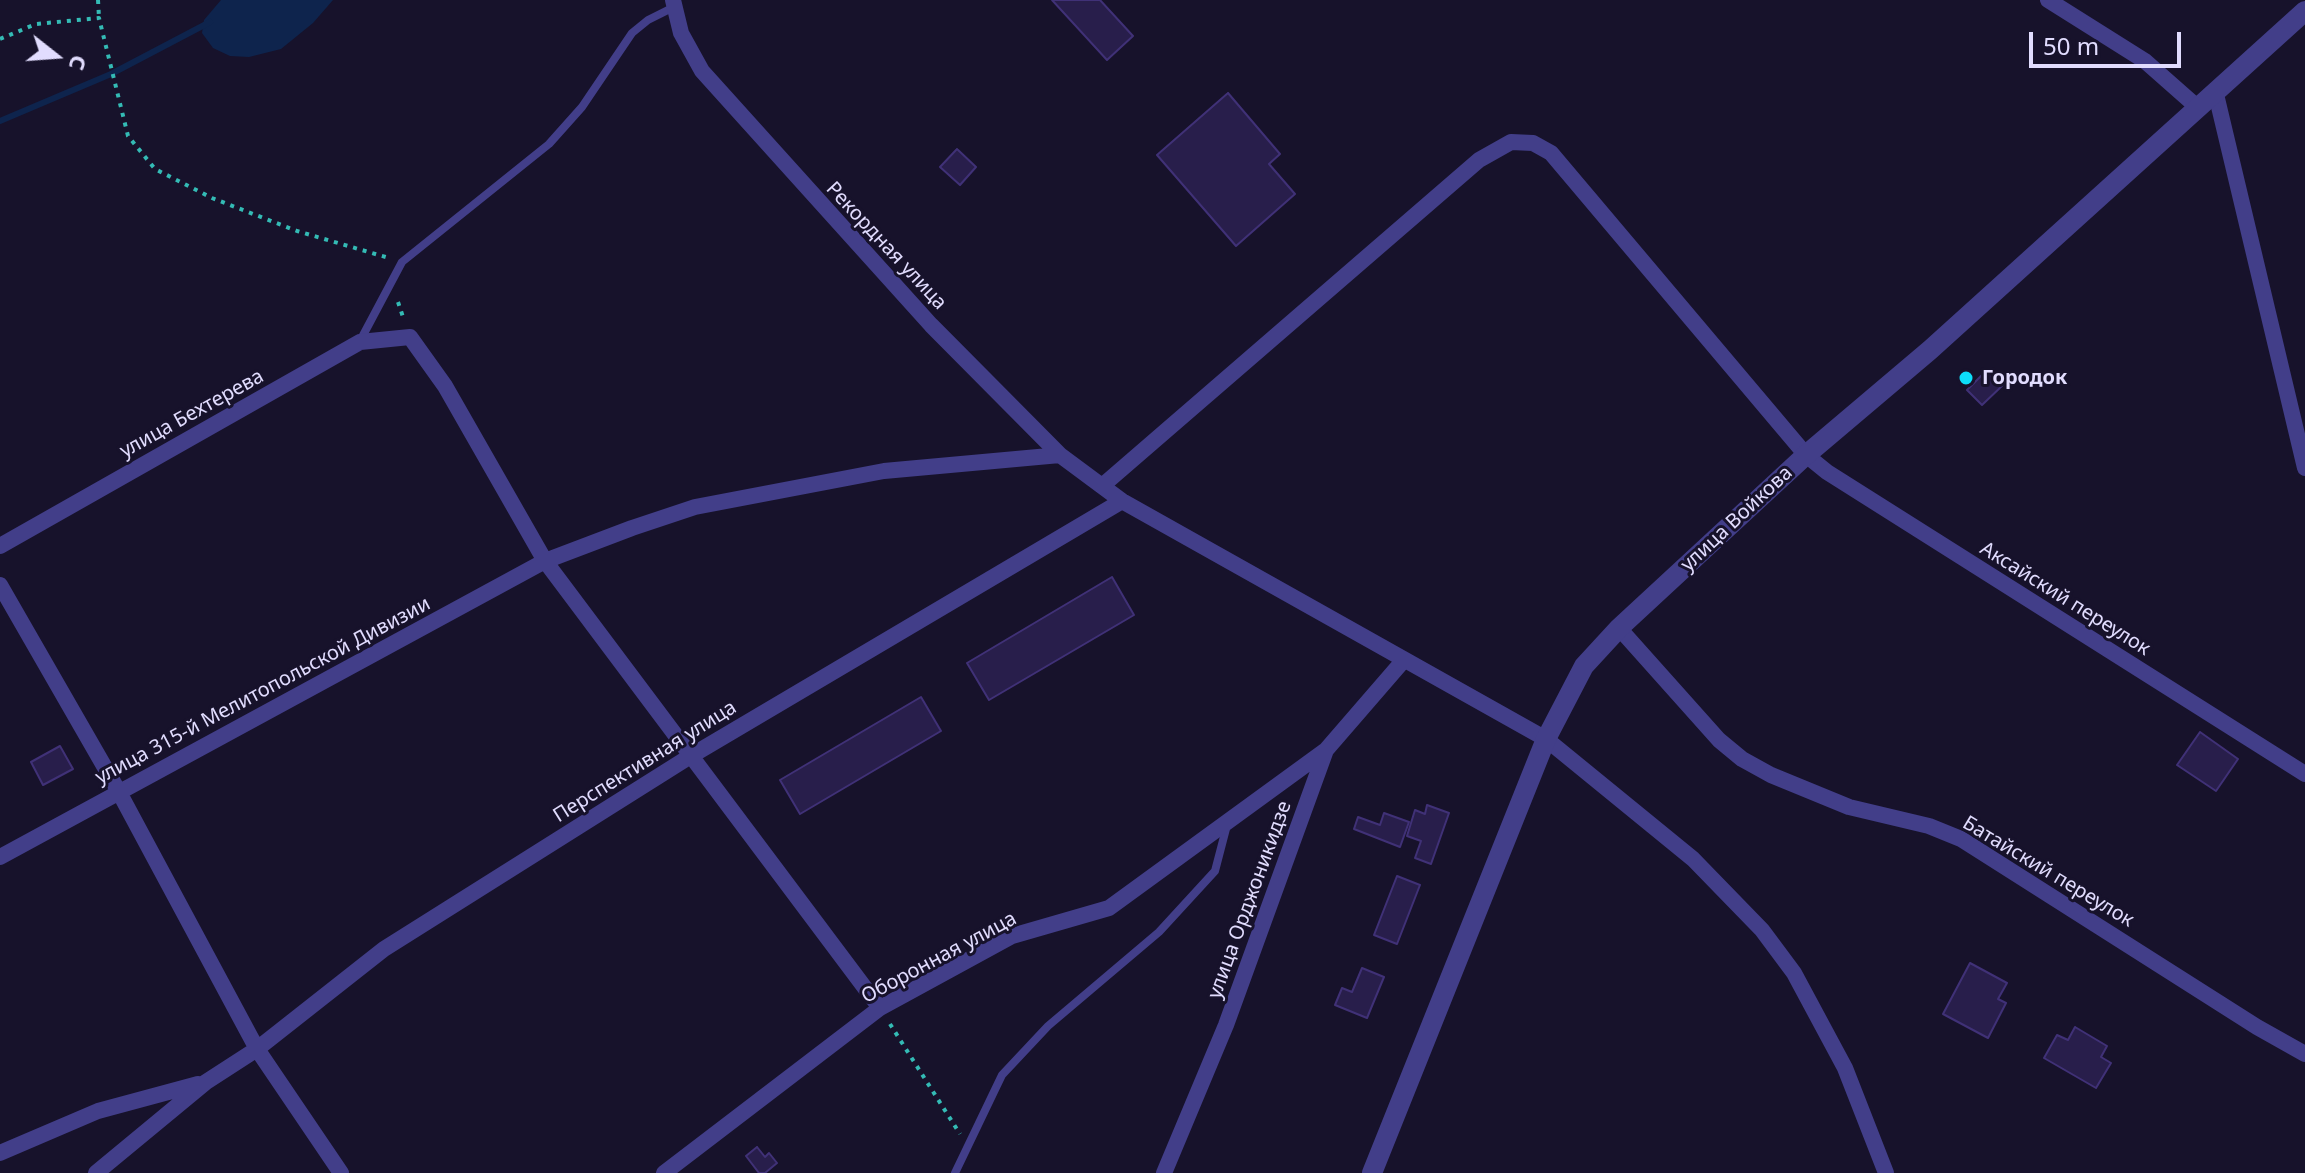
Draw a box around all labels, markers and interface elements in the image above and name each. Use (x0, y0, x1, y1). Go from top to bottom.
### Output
north arrow (16, 16, 96, 96)
scale bar (2033, 16, 2185, 66)
text: 50 m (2043, 29, 2099, 62)
text: С (63, 52, 95, 74)
street label: Рекордная улица (821, 177, 951, 315)
street label: улица Бехтерева (116, 365, 268, 463)
place label: Городок (1982, 366, 2067, 390)
marker: Городок (1957, 369, 1975, 387)
street label: улица Войкова (1676, 461, 1798, 577)
street label: Аксайский переулок (1976, 537, 2154, 661)
street label: улица 315-й Мелитопольской Дивизии (91, 592, 435, 790)
street label: Перспективная улица (549, 696, 741, 828)
street label: улица Орджоникидзе (1203, 798, 1297, 1002)
street label: Батайский переулок (1958, 811, 2138, 933)
street label: Оборонная улица (857, 907, 1021, 1009)

